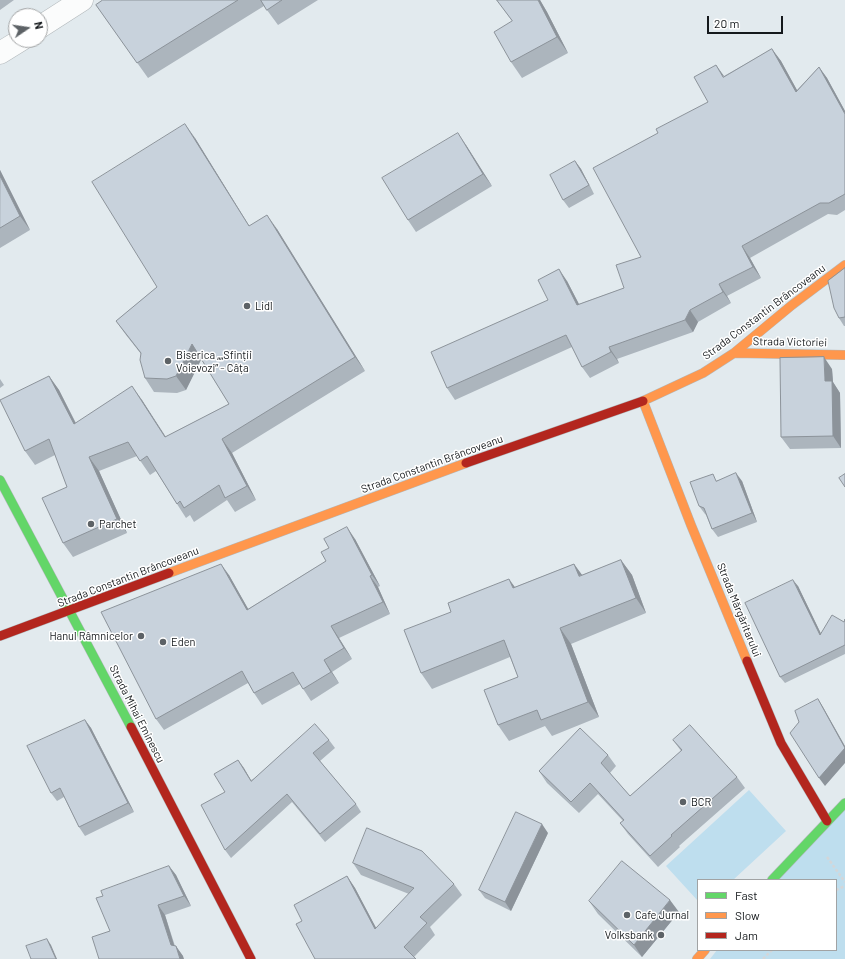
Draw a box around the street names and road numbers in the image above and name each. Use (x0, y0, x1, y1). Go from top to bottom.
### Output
street label: Strada Constantin Brâncoveanu (700, 261, 828, 363)
street label: Strada Victoriei (753, 335, 827, 349)
street label: Strada Constantin Brâncoveanu (359, 432, 505, 496)
street label: Strada Constantin Brâncoveanu (55, 544, 201, 610)
street label: Strada Mărgăritarului (714, 561, 764, 659)
street label: Strada Mihai Eminescu (107, 663, 167, 765)

